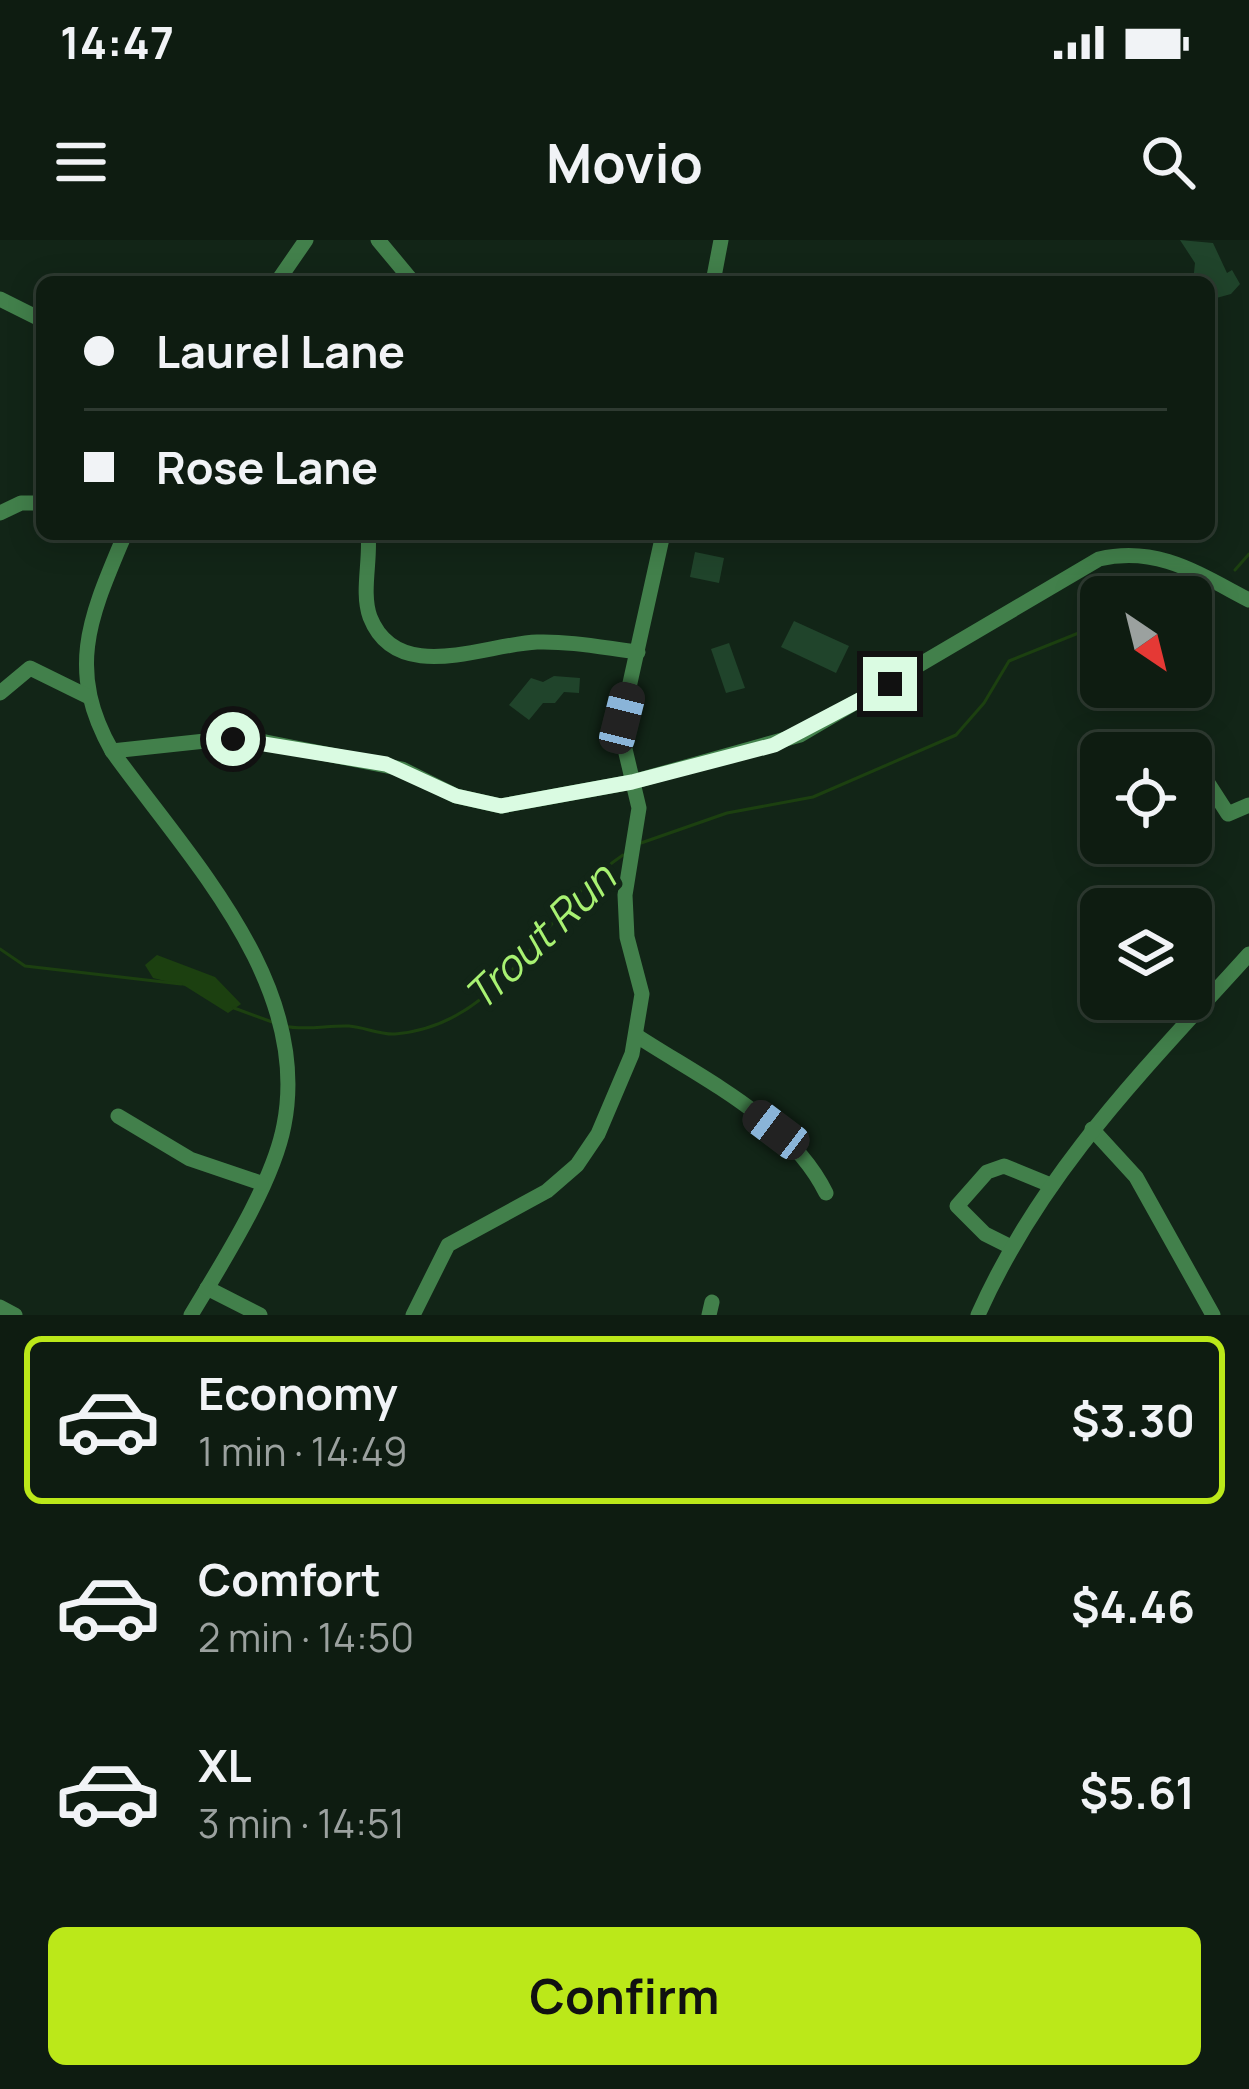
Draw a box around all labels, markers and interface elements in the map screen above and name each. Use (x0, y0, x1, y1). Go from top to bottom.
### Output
text: 14:47 (60, 11, 174, 73)
text: Movio (546, 125, 703, 199)
icon: menu (48, 129, 114, 195)
icon: search (1135, 129, 1201, 195)
text: Laurel Lane (156, 320, 405, 382)
text: Rose Lane (156, 436, 378, 498)
north arrow (1080, 576, 1212, 708)
map controls (1080, 576, 1212, 1020)
route end (863, 657, 917, 711)
car (596, 679, 648, 757)
route start (206, 712, 260, 766)
button: locate (1080, 732, 1212, 864)
water label: Trout Run (451, 848, 629, 1023)
button: layers (1080, 888, 1212, 1020)
car (736, 1094, 816, 1166)
text: Economy (198, 1362, 398, 1424)
icon: car (54, 1366, 162, 1474)
text: $3.30 (1071, 1389, 1195, 1451)
text: 1 min · 14:49 (198, 1424, 407, 1478)
text: Comfort (198, 1548, 381, 1610)
icon: car (54, 1552, 162, 1660)
text: $4.46 (1071, 1575, 1195, 1637)
text: 2 min · 14:50 (198, 1610, 414, 1664)
text: XL (198, 1734, 252, 1796)
icon: car (54, 1738, 162, 1846)
text: $5.61 (1080, 1761, 1195, 1823)
text: 3 min · 14:51 (198, 1796, 405, 1850)
button: Confirm (48, 1927, 1201, 2065)

